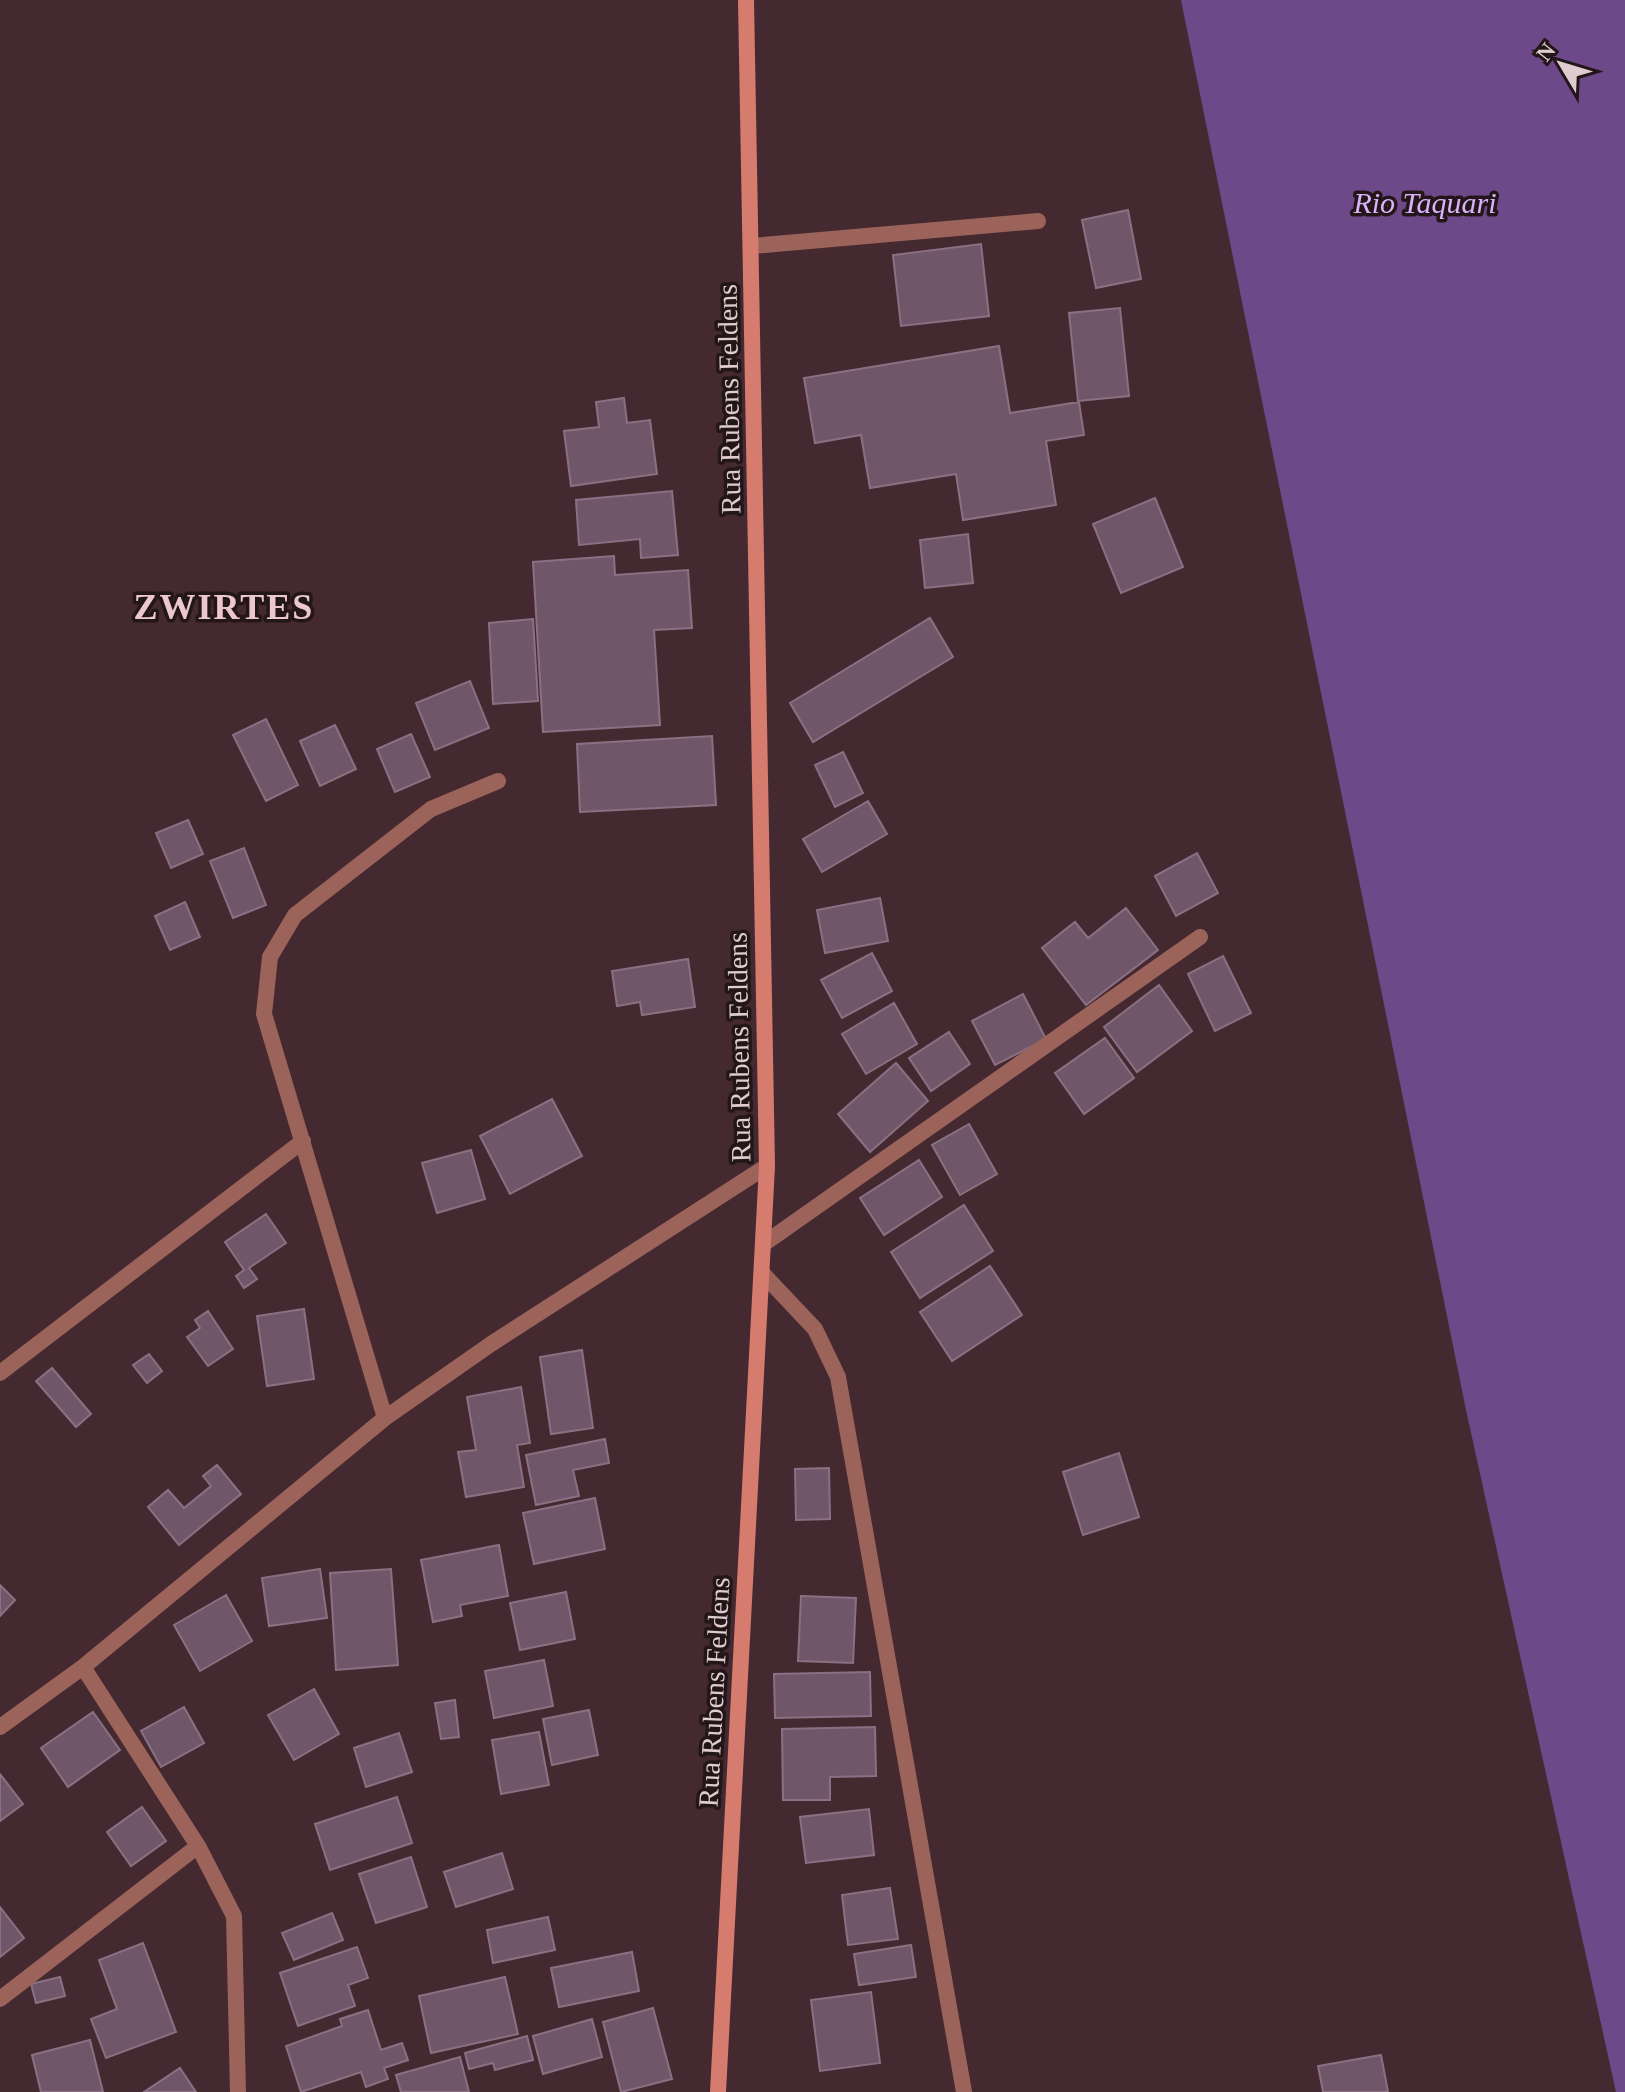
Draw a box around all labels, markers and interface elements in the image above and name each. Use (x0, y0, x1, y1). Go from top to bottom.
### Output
north arrow (1521, 24, 1601, 104)
text: N (1531, 38, 1560, 66)
water label: Rio Taquari (1352, 186, 1497, 219)
street label: Rua Rubens Feldens (711, 284, 747, 514)
district label: ZWIRTES (134, 587, 314, 627)
street label: Rua Rubens Feldens (721, 932, 757, 1162)
street label: Rua Rubens Feldens (692, 1576, 736, 1808)

